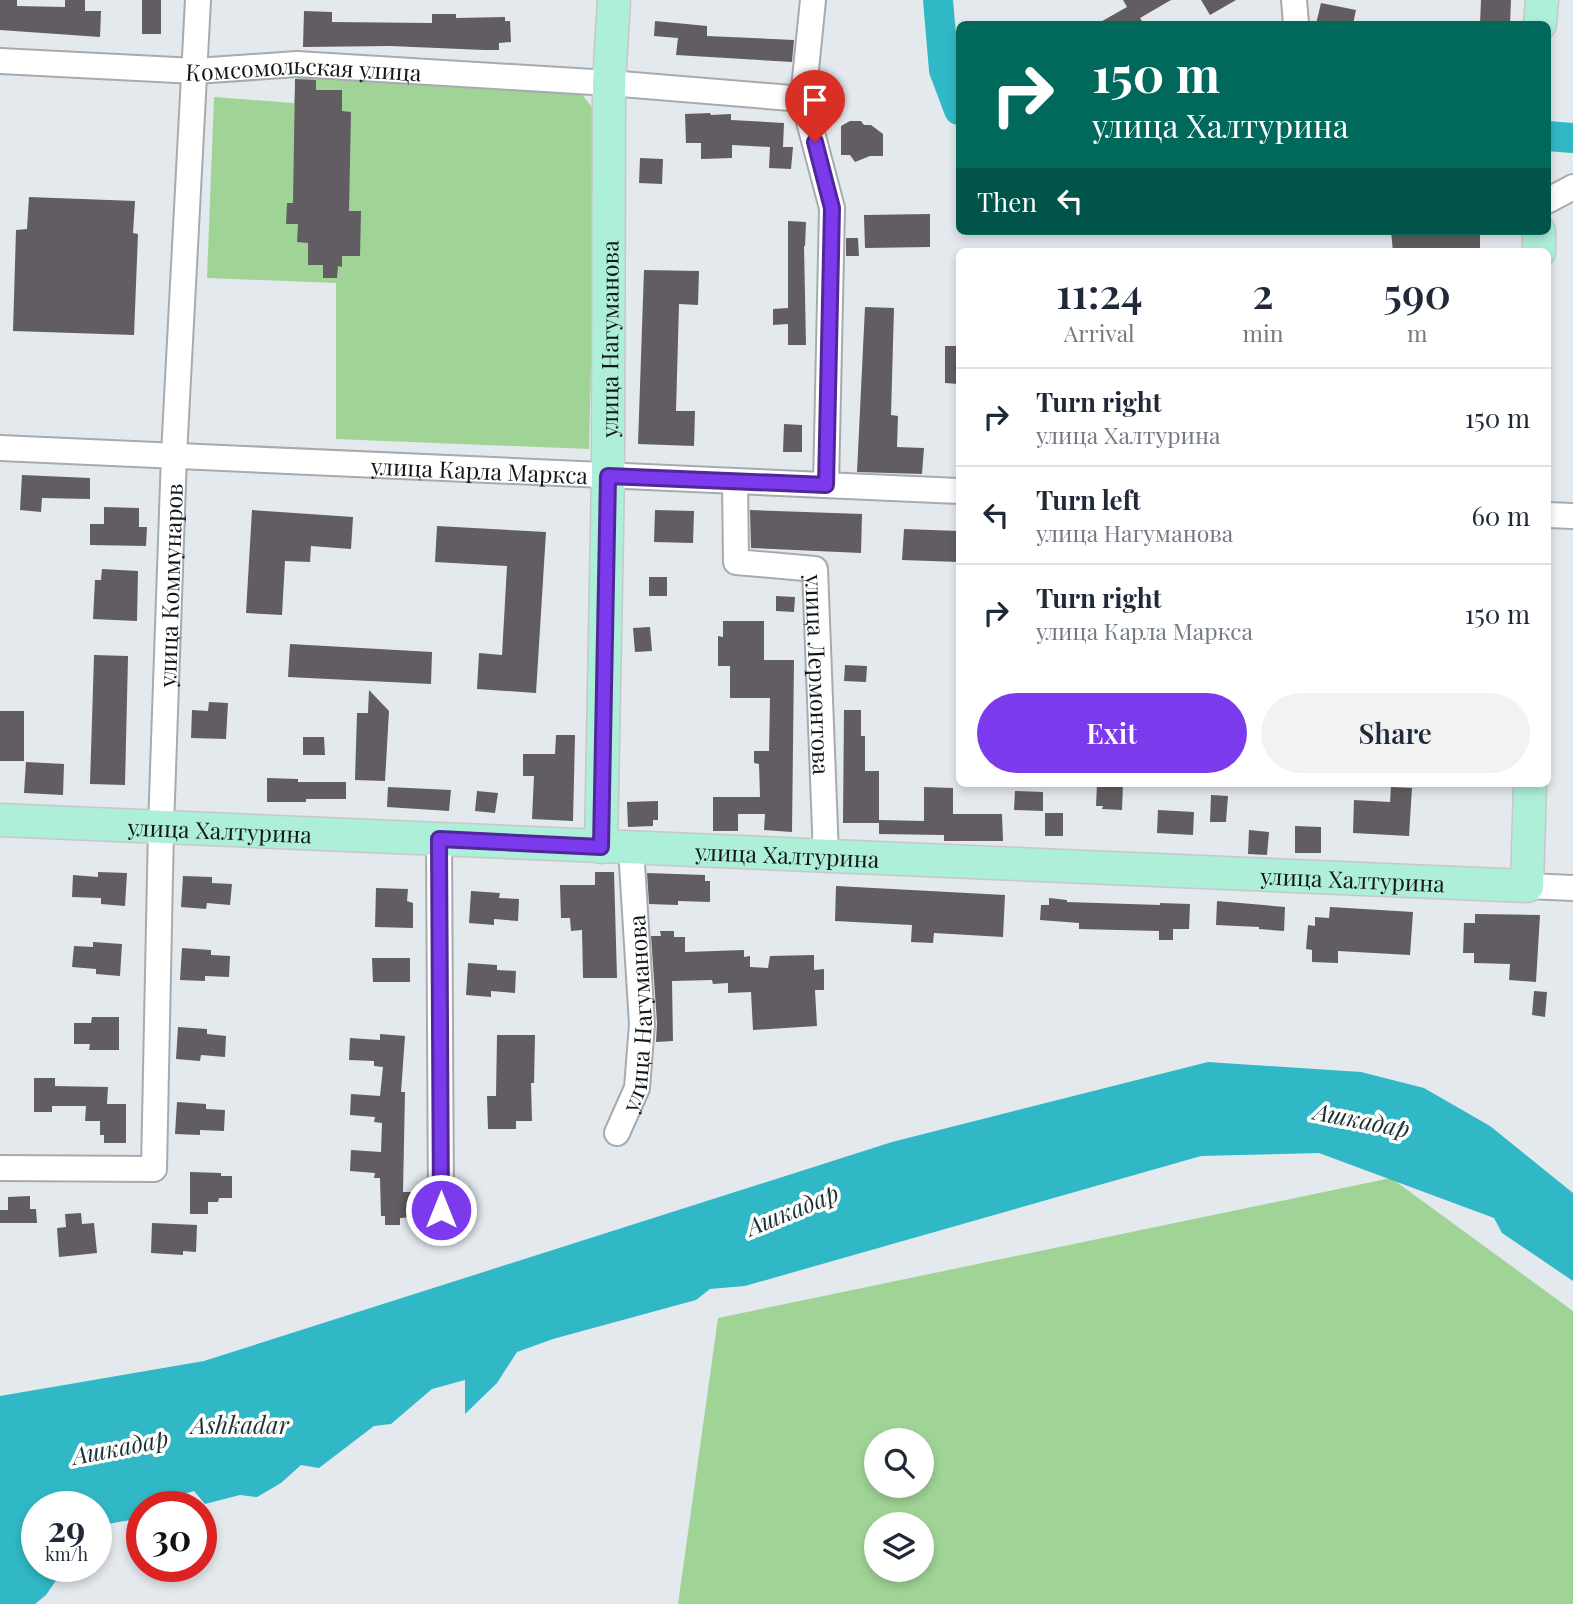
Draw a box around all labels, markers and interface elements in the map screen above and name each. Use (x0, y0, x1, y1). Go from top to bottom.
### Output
text: 150 m (1092, 40, 1220, 105)
street label: Комсомольская улица (185, 48, 423, 87)
icon: right (977, 49, 1068, 140)
pin (785, 70, 845, 142)
icon: arrive (796, 81, 834, 119)
text: улица Халтурина (1092, 103, 1349, 146)
icon: left (1051, 182, 1089, 220)
text: Then (977, 184, 1037, 219)
street label: улица Нагуманова (593, 240, 624, 439)
text: 11:24 (1056, 264, 1143, 320)
text: 2 (1252, 264, 1274, 320)
text: 590 (1383, 264, 1451, 320)
text: Arrival (1064, 317, 1135, 348)
text: min (1243, 317, 1283, 348)
text: m (1407, 317, 1427, 348)
text: Turn right (1036, 384, 1162, 419)
icon: right (977, 398, 1015, 436)
text: 150 m (1465, 400, 1530, 435)
text: улица Халтурина (1036, 419, 1220, 450)
street label: улица Карла Маркса (369, 449, 589, 490)
text: Turn left (1036, 482, 1141, 517)
street label: улица Коммунаров (150, 483, 189, 689)
icon: left (977, 496, 1015, 534)
text: 60 m (1471, 498, 1530, 533)
text: улица Нагуманова (1036, 517, 1233, 548)
street label: улица Лермонтова (800, 573, 838, 776)
text: Turn right (1036, 580, 1162, 615)
icon: right (977, 594, 1015, 632)
text: 150 m (1465, 596, 1530, 631)
text: улица Карла Маркса (1036, 615, 1253, 646)
button: Exit (977, 693, 1247, 773)
button: Share (1261, 693, 1530, 773)
street label: улица Халтурина (126, 810, 313, 849)
street label: улица Халтурина (693, 835, 881, 874)
street label: улица Халтурина (1259, 859, 1446, 898)
street label: улица Нагуманова (613, 913, 658, 1117)
water label: Ашкадар (1308, 1093, 1413, 1144)
position arrow (404, 1173, 478, 1247)
water label: Ашкадар (738, 1176, 843, 1243)
water label: Ashkadar (188, 1408, 290, 1440)
water label: Ашкадар (66, 1421, 171, 1472)
map controls (864, 1428, 934, 1582)
button: search (864, 1428, 934, 1498)
speed limit sign: 30 (126, 1491, 217, 1582)
text: 29 (48, 1504, 85, 1551)
button: layers (864, 1512, 934, 1582)
text: km/h (45, 1542, 88, 1566)

